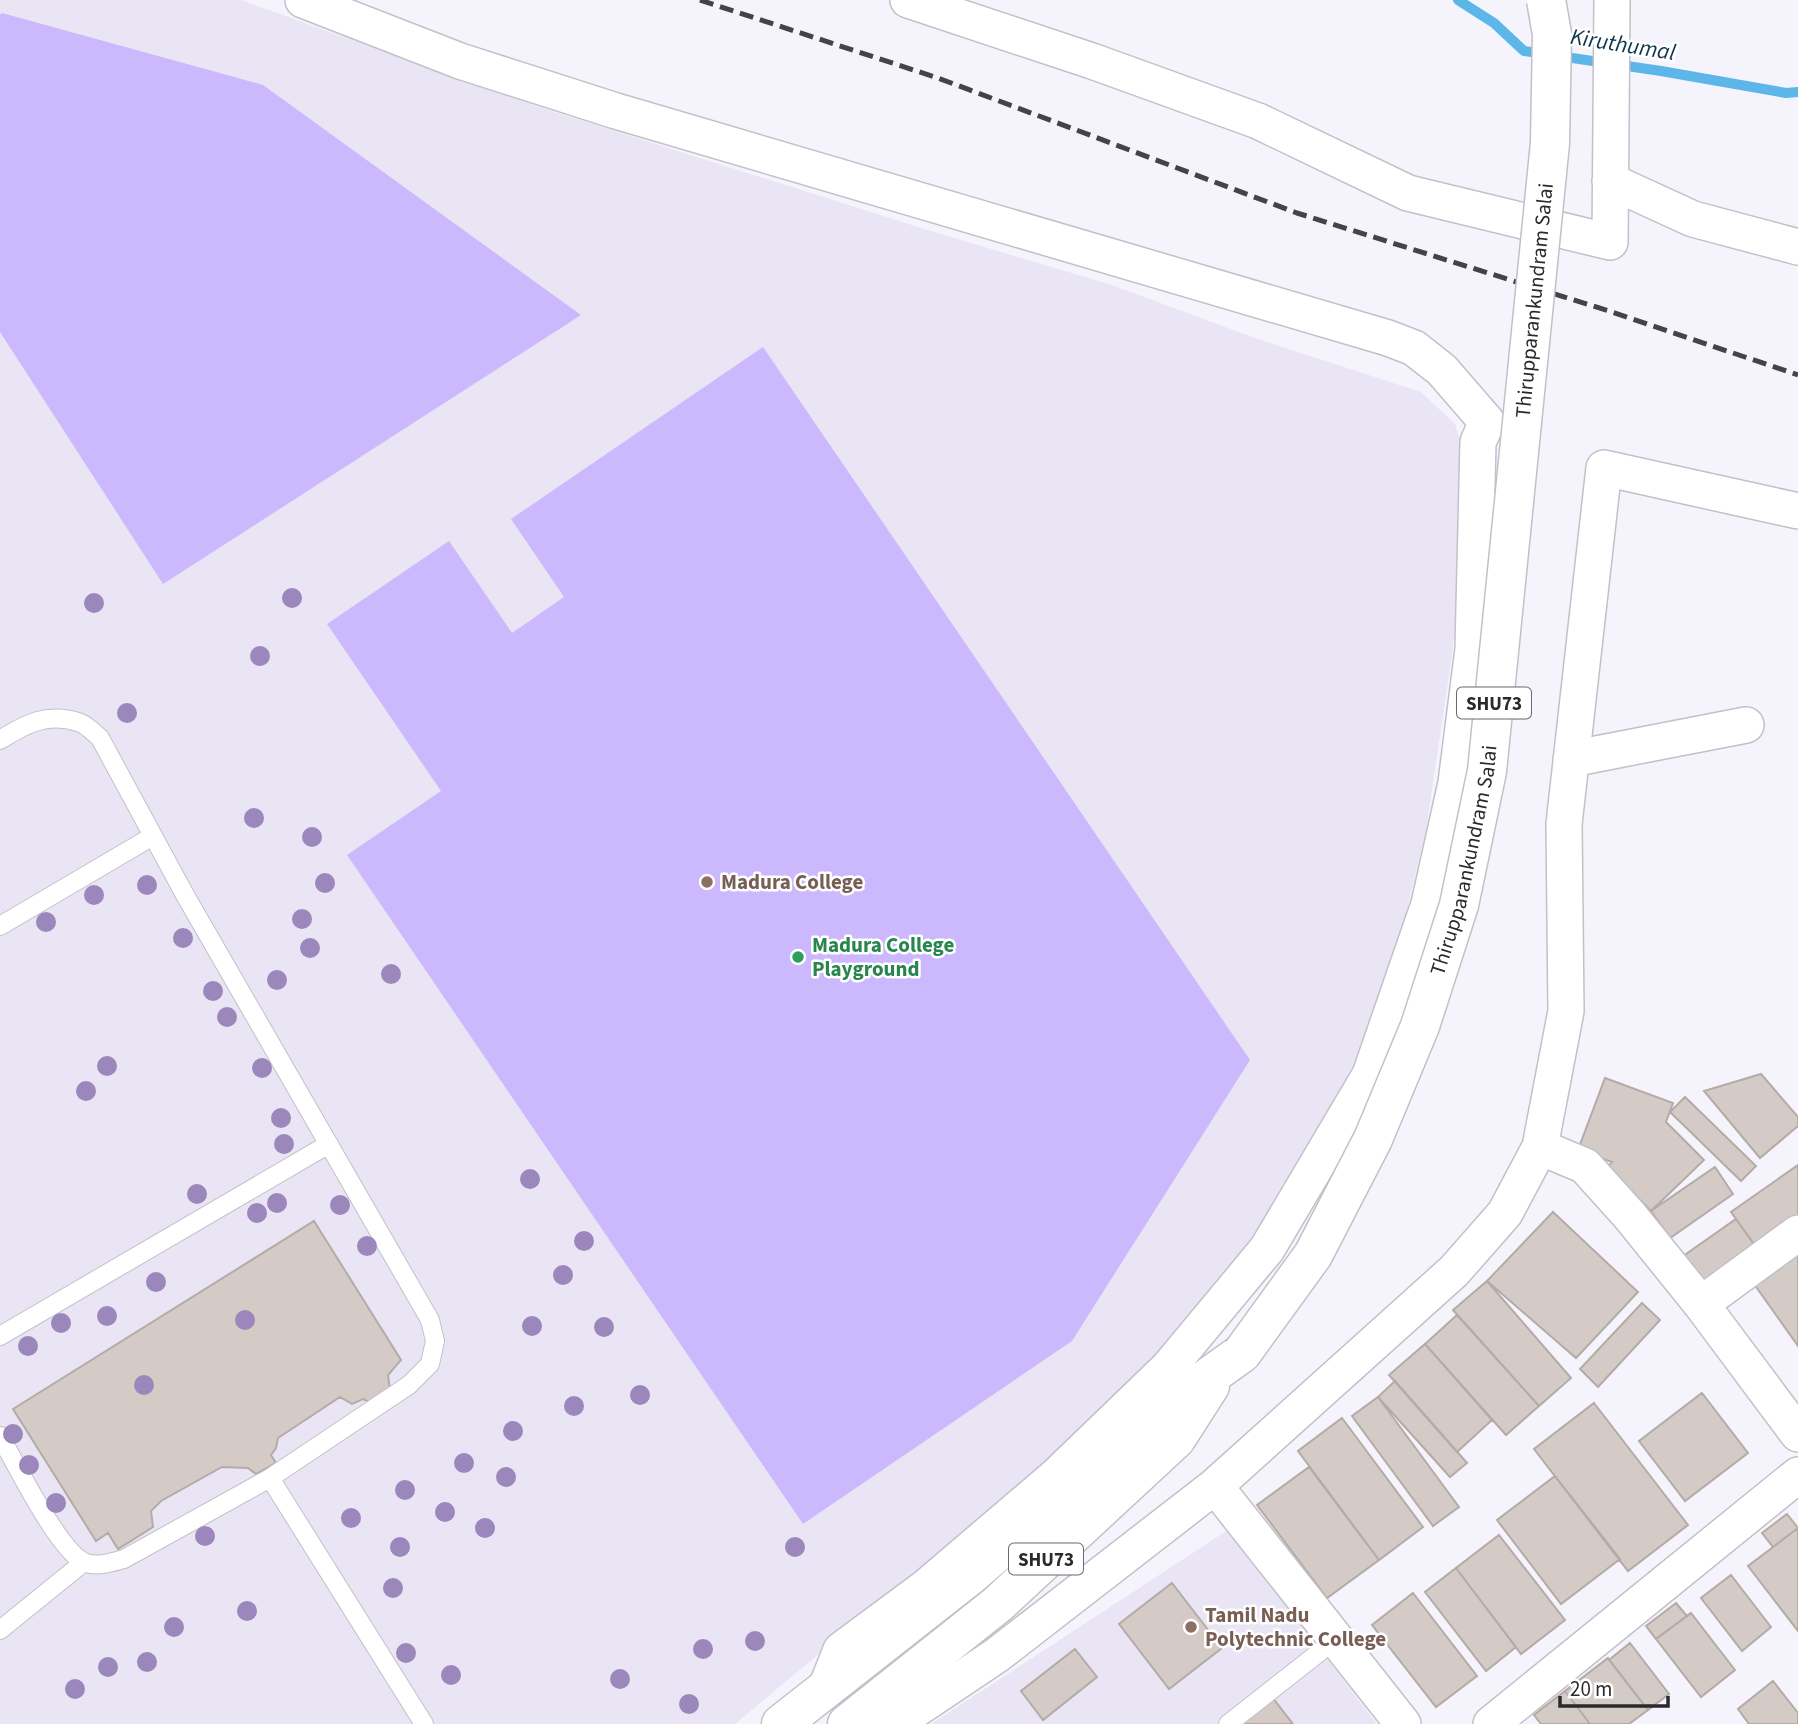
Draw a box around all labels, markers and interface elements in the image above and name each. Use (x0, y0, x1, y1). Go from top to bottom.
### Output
water label: Kiruthumal (1568, 20, 1678, 69)
street label: Thirupparankundram Salai (1508, 182, 1561, 419)
road number: SHU73 (1457, 688, 1531, 718)
street label: Thirupparankundram Salai (1422, 744, 1505, 979)
place label: Madura College (721, 867, 863, 897)
marker: Madura College (699, 874, 715, 890)
place label: Madura College Playground (812, 930, 954, 984)
marker: Madura College Playground (790, 949, 806, 965)
road number: SHU73 (1009, 1544, 1083, 1574)
place label: Tamil Nadu Polytechnic College (1205, 1600, 1386, 1654)
marker: Tamil Nadu Polytechnic College (1183, 1619, 1199, 1635)
scale bar (1560, 1664, 1668, 1708)
text: 20 m (1570, 1674, 1612, 1704)

